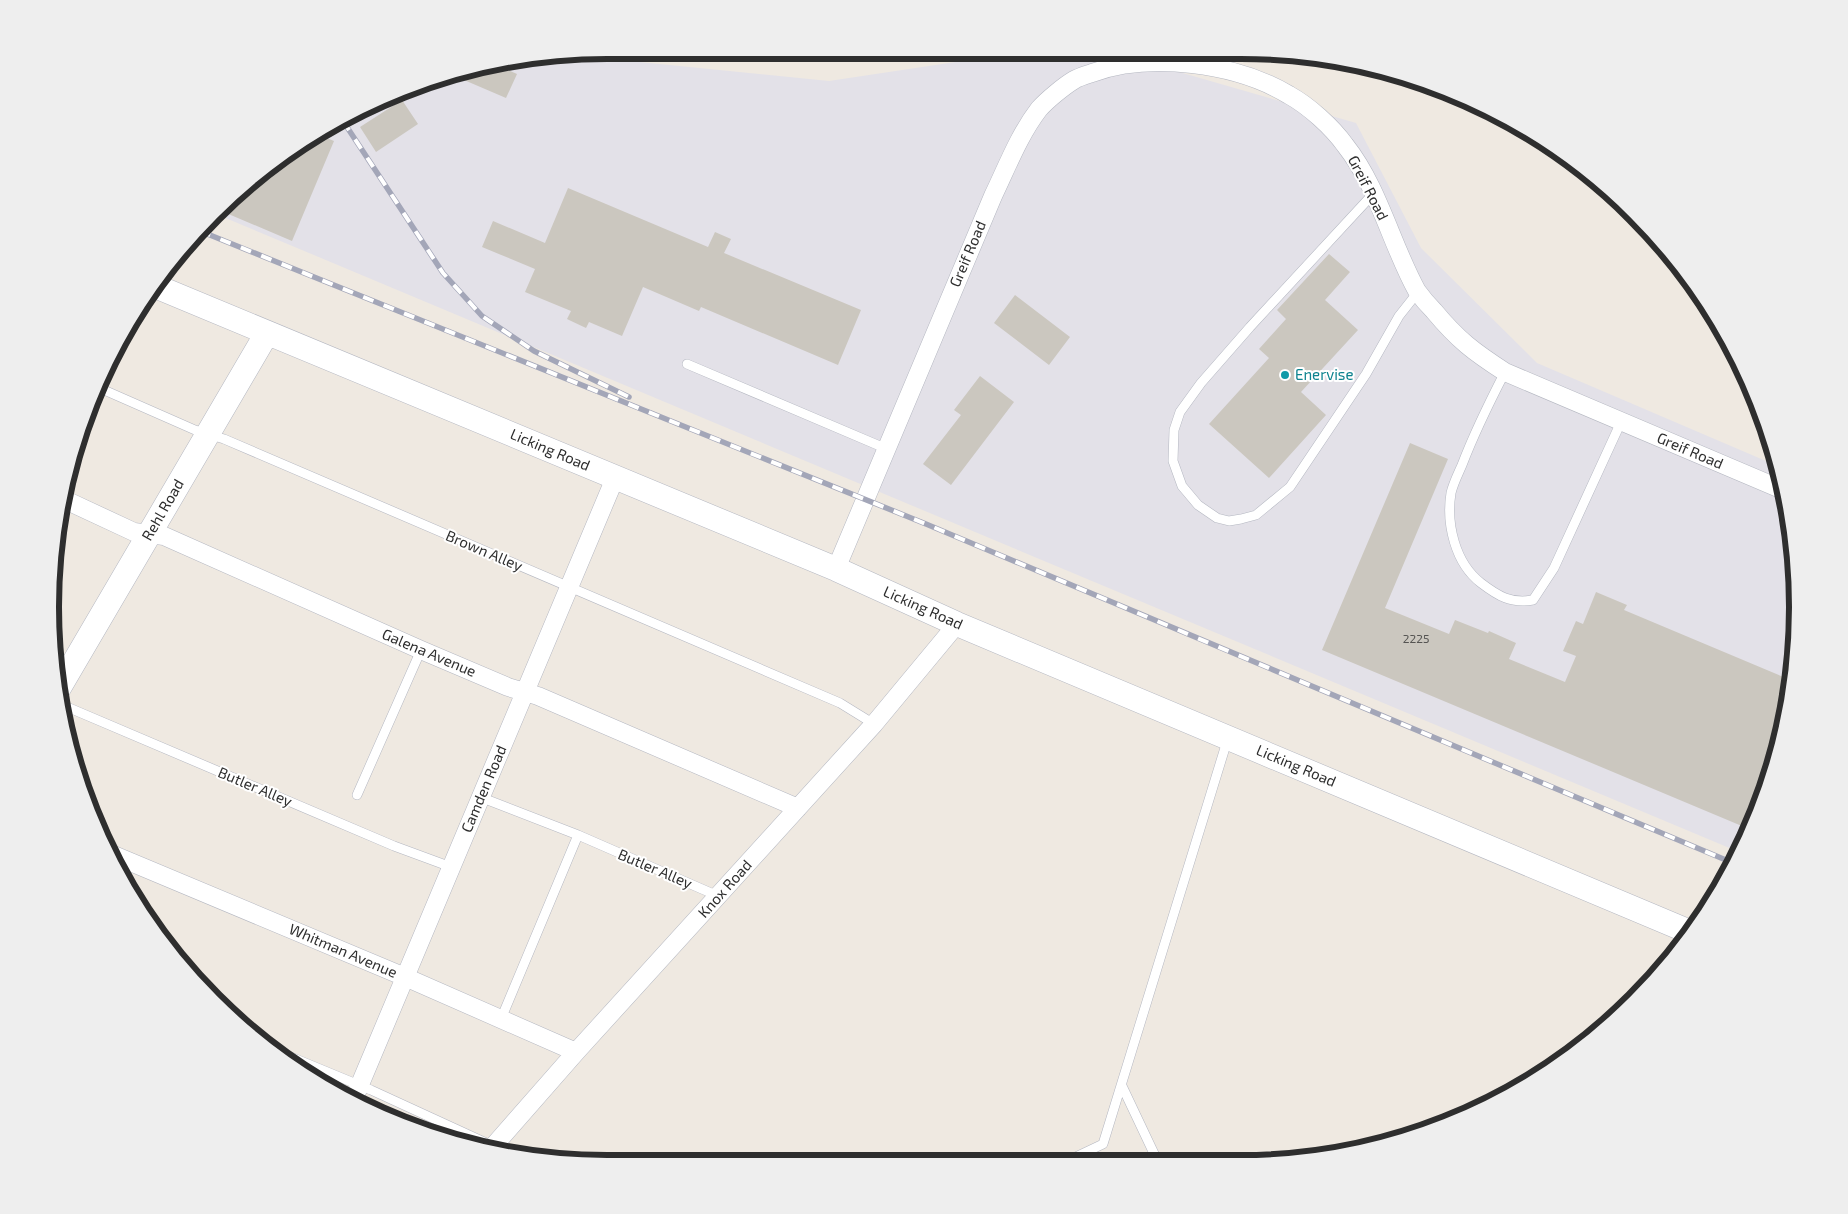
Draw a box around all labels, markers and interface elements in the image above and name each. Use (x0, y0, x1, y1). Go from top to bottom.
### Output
street label: Greif Road (1345, 152, 1393, 223)
street label: Greif Road (945, 218, 989, 289)
place label: Enervise (1295, 365, 1354, 383)
marker: Enervise (1279, 369, 1291, 381)
street label: Licking Road (508, 424, 593, 474)
street label: Greif Road (1655, 428, 1726, 472)
street label: Rehl Road (137, 476, 187, 543)
street label: Brown Alley (443, 526, 526, 574)
street label: Licking Road (881, 582, 966, 633)
street label: Galena Avenue (380, 624, 479, 680)
house number: 2225 (1403, 631, 1429, 645)
street label: Licking Road (1254, 740, 1339, 790)
street label: Camden Road (457, 742, 510, 835)
street label: Butler Alley (216, 762, 295, 810)
street label: Butler Alley (616, 844, 695, 892)
street label: Knox Road (694, 856, 755, 921)
street label: Whitman Avenue (287, 919, 400, 981)

